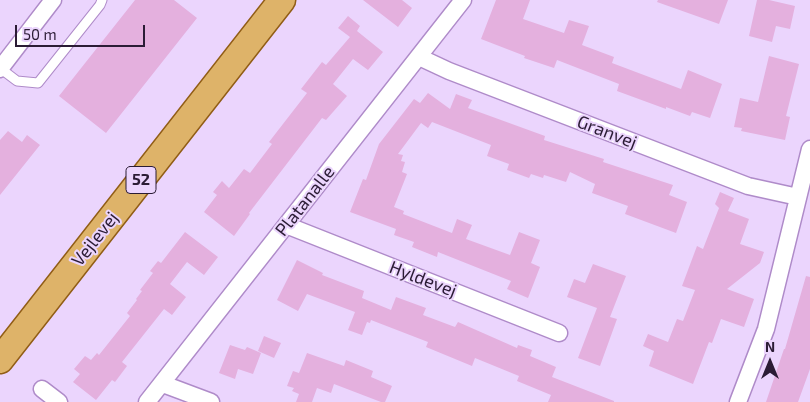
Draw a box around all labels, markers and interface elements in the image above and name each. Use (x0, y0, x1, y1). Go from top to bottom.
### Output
scale bar (18, 15, 148, 47)
text: 50 m (23, 25, 57, 43)
street label: Granvej (574, 111, 640, 153)
street label: Platanalle (271, 162, 339, 240)
road number: 52 (126, 166, 156, 194)
street label: Vejlevej (67, 208, 123, 270)
street label: Hyldevej (386, 256, 460, 302)
north arrow (745, 337, 795, 387)
text: N (765, 338, 775, 355)

